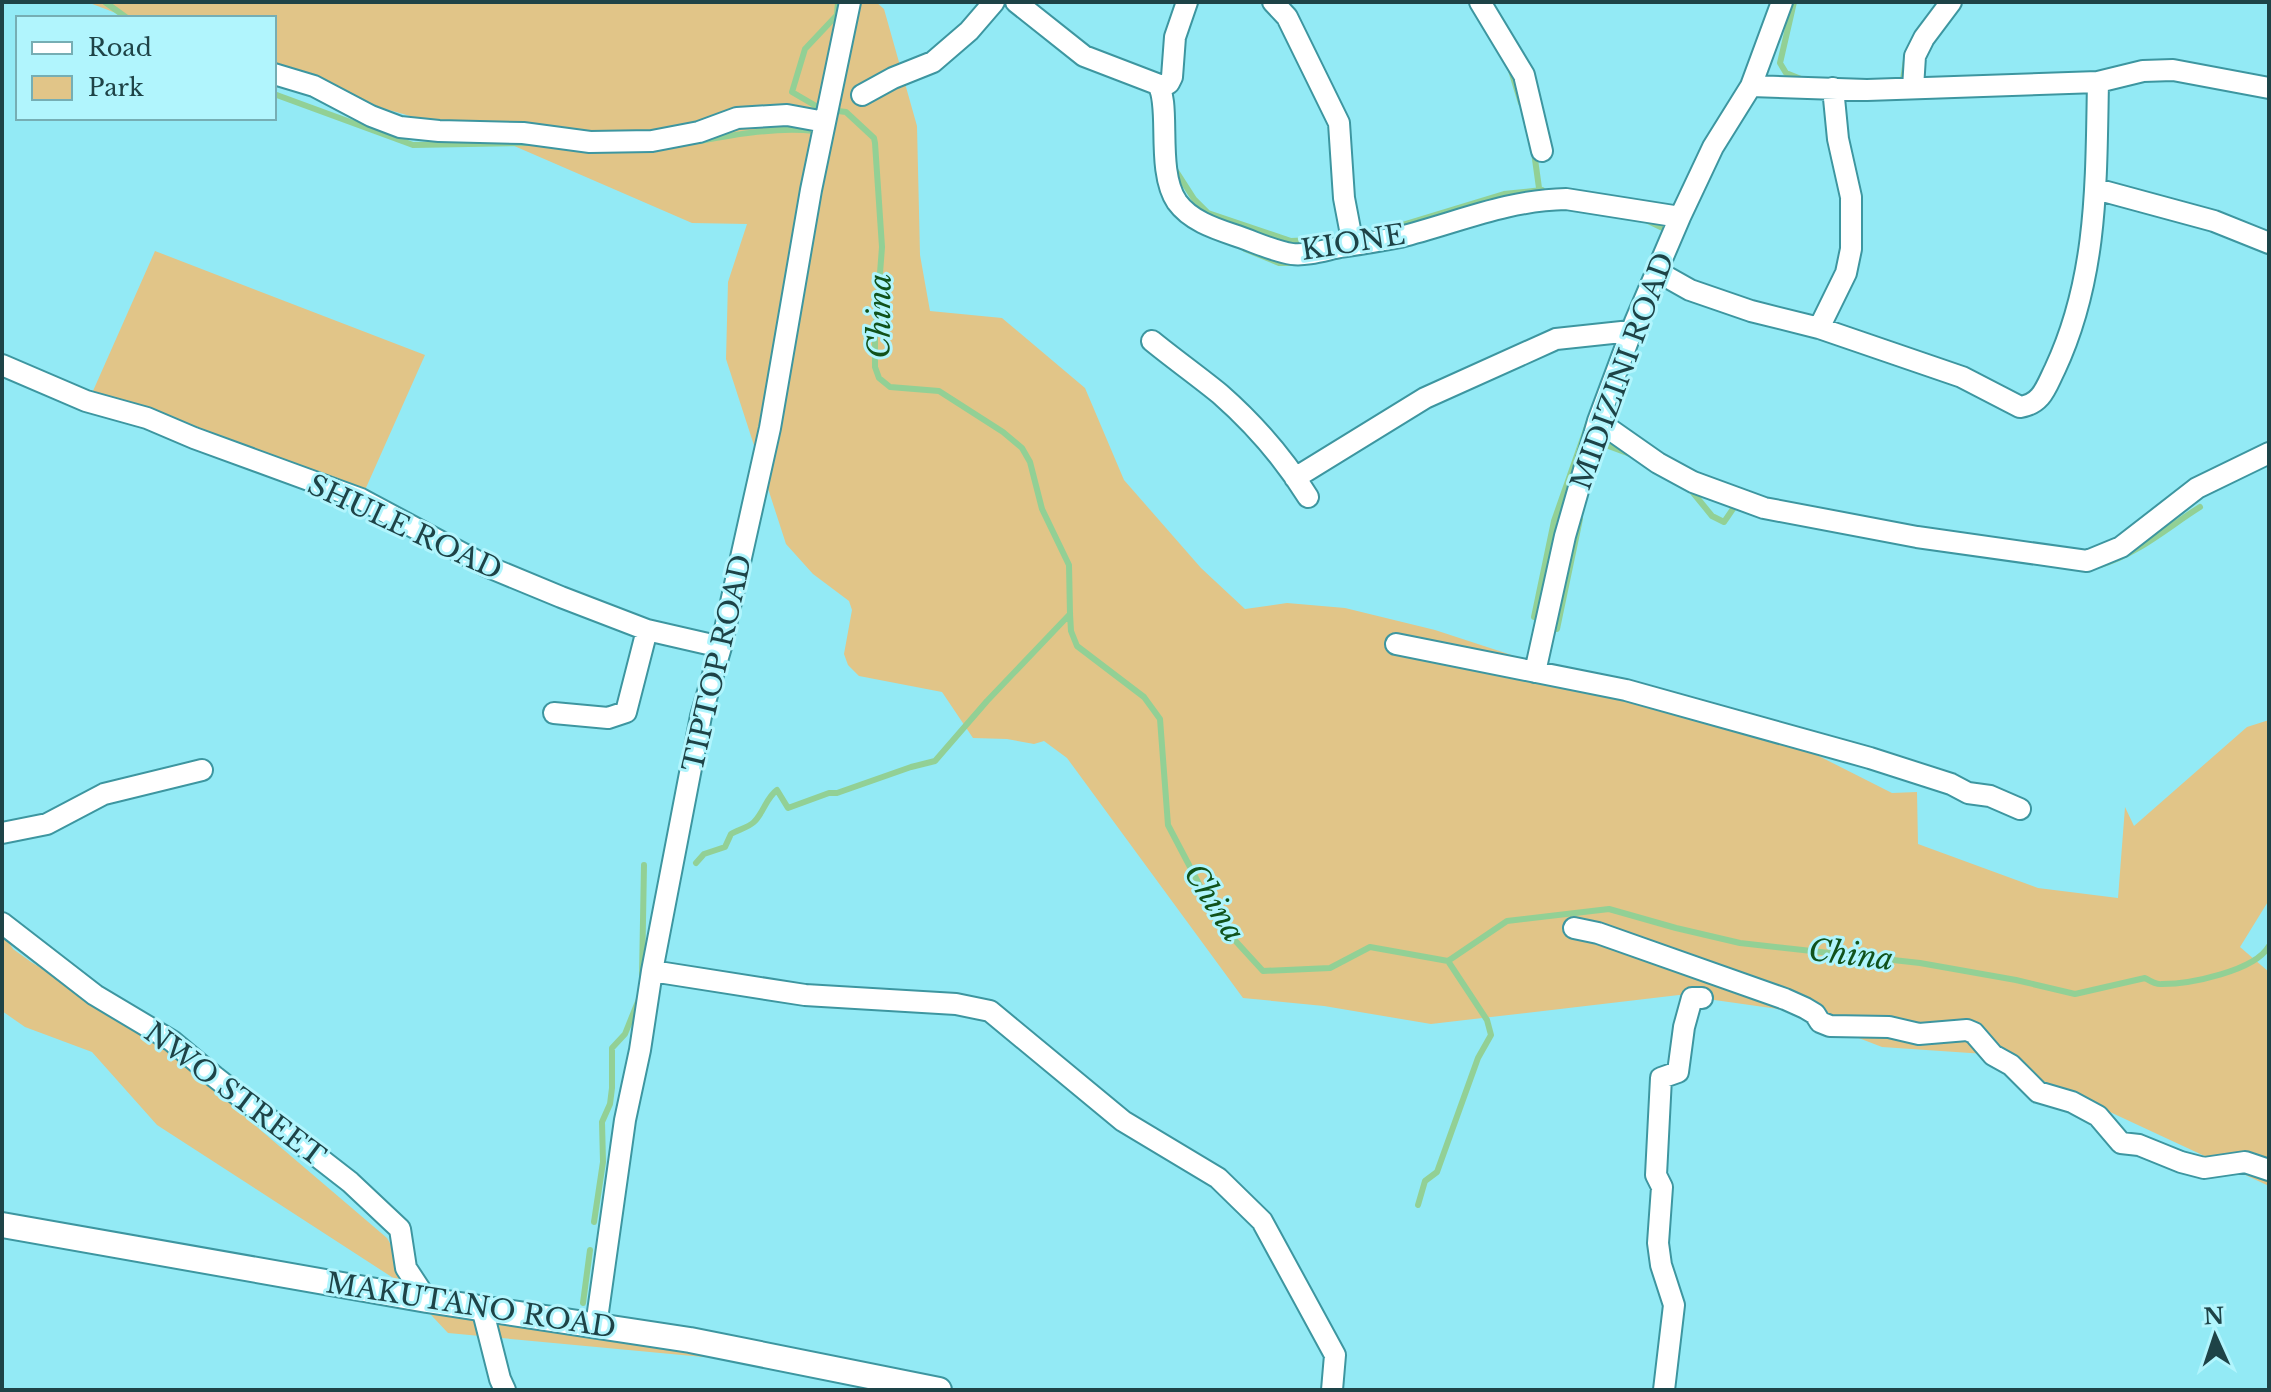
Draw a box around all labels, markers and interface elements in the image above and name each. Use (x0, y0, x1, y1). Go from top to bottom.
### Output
legend (16, 16, 276, 120)
text: Road (88, 33, 152, 62)
text: Park (88, 73, 144, 102)
street label: KIONE (1299, 217, 1408, 268)
street label: MIDIZINI ROAD (1563, 248, 1682, 495)
water label: China (860, 273, 899, 359)
street label: SHULE ROAD (302, 467, 508, 588)
street label: TIPTOP ROAD (676, 551, 759, 775)
water label: China (1176, 857, 1253, 949)
water label: China (1807, 931, 1896, 978)
street label: NWO STREET (137, 1015, 332, 1174)
street label: MAKUTANO ROAD (323, 1265, 618, 1346)
north arrow (2175, 1296, 2255, 1376)
text: N (2203, 1302, 2225, 1331)

